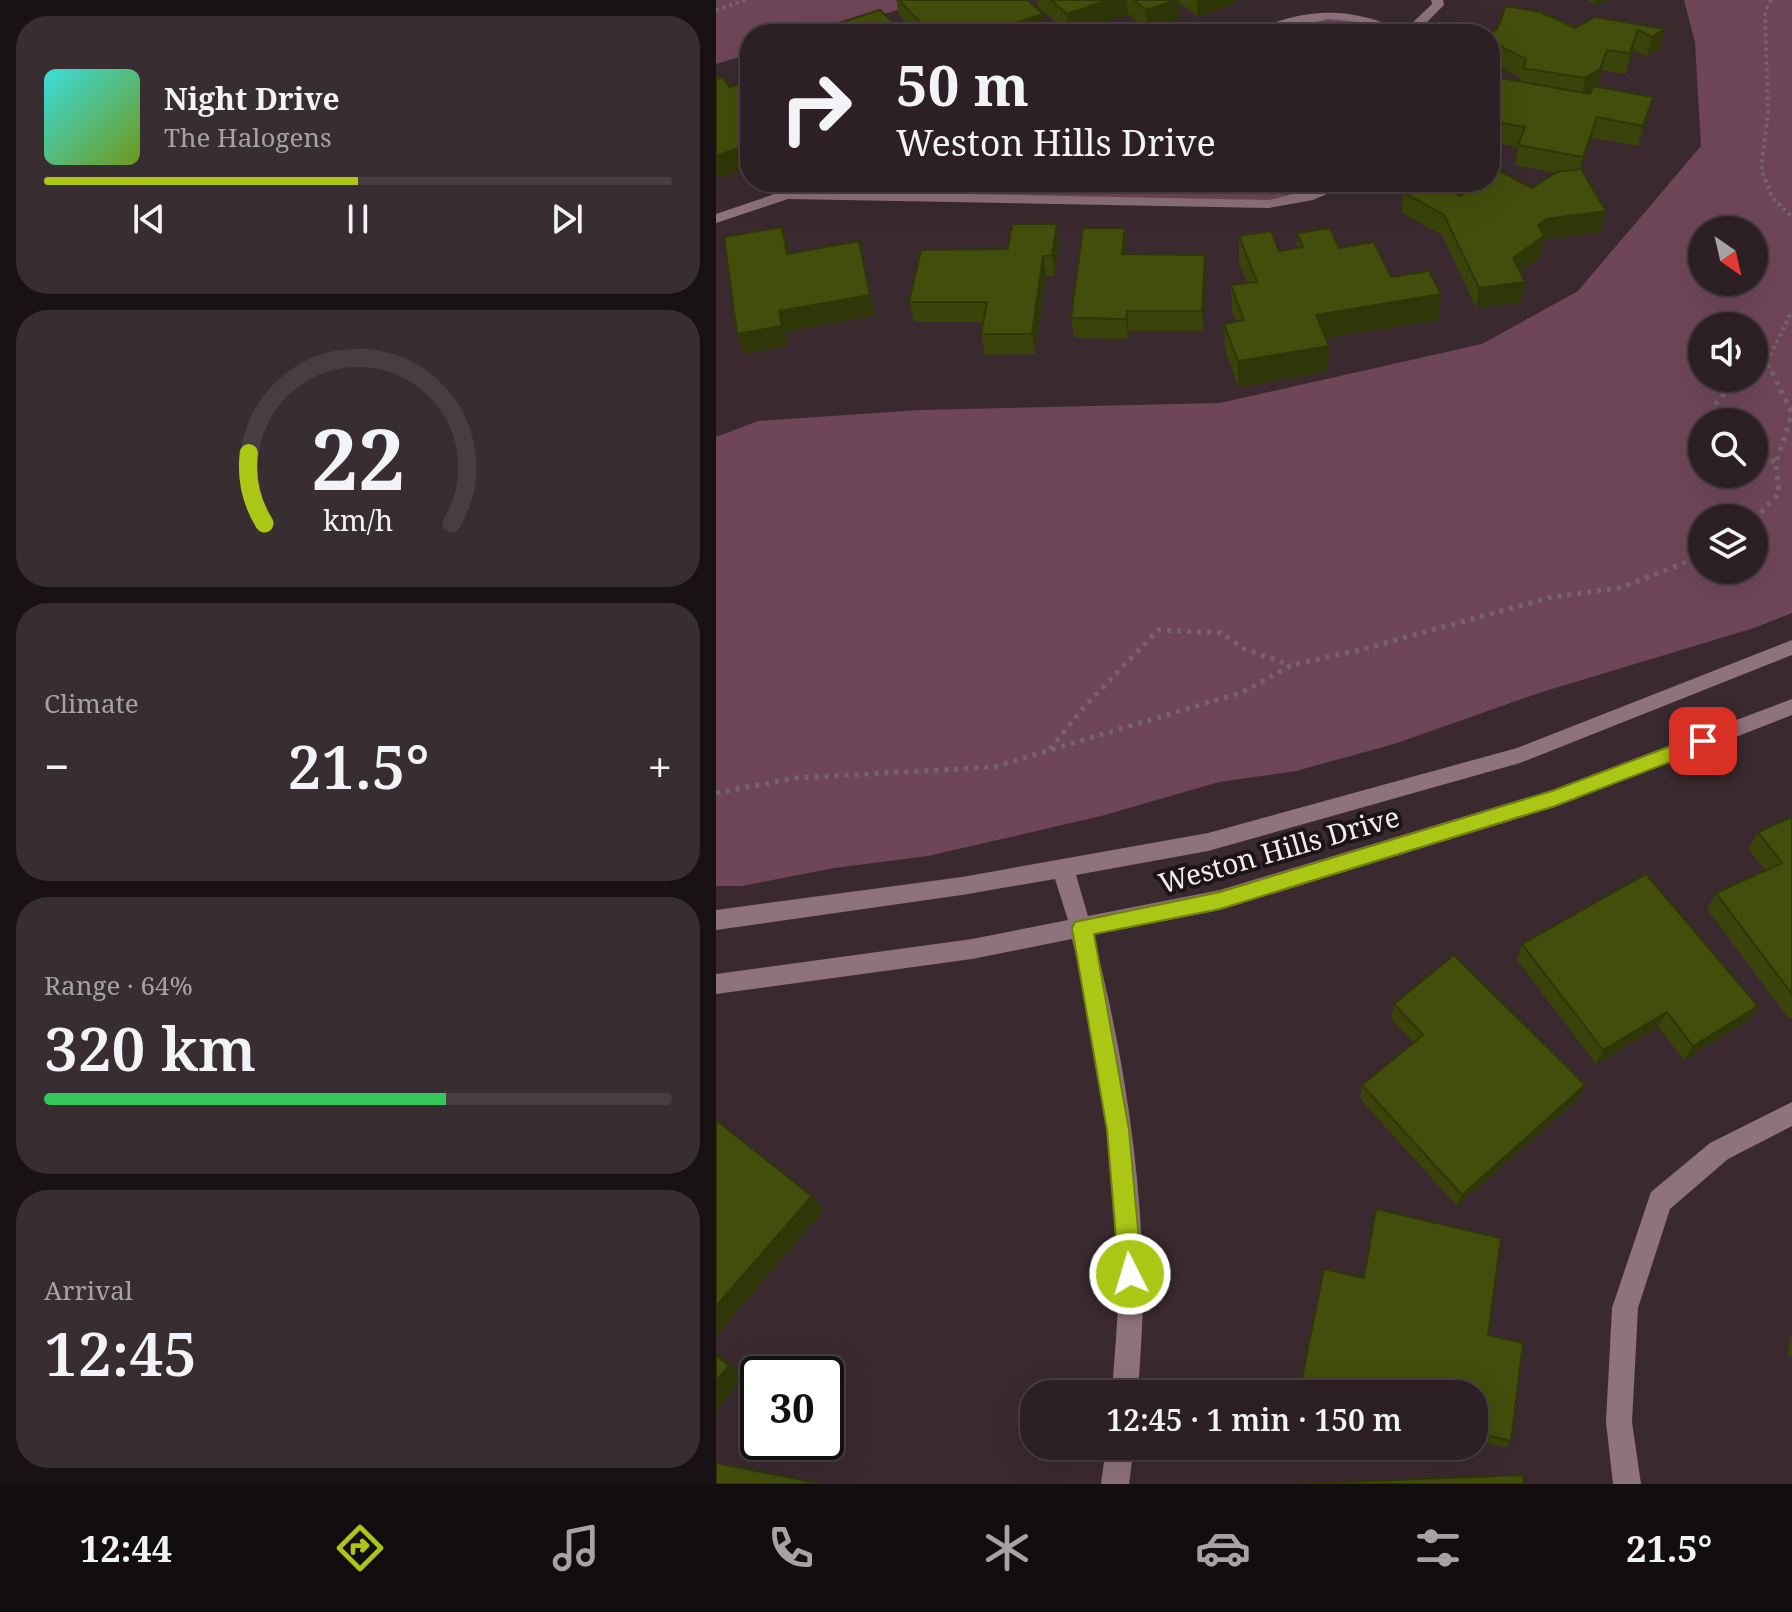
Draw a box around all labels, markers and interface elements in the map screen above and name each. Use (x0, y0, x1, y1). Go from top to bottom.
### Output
text: 50 m (896, 46, 1029, 122)
icon: right (764, 56, 868, 160)
text: Night Drive (164, 78, 340, 119)
text: Weston Hills Drive (896, 118, 1216, 167)
text: The Halogens (164, 119, 332, 155)
icon: previous (127, 197, 171, 241)
icon: pause (336, 197, 380, 241)
icon: next (545, 197, 589, 241)
north arrow (1688, 216, 1768, 296)
map controls (1688, 216, 1768, 584)
button: sound (1688, 312, 1768, 392)
text: 22 (311, 401, 405, 514)
button: search (1688, 408, 1768, 488)
text: km/h (323, 501, 393, 540)
button: layers (1688, 504, 1768, 584)
text: Climate (44, 685, 139, 721)
pin (1669, 707, 1737, 775)
icon: arrive (1681, 719, 1725, 763)
text: 21.5° (287, 725, 429, 807)
text: − (44, 736, 69, 796)
text: + (647, 736, 672, 796)
street label: Weston Hills Drive (1154, 796, 1404, 902)
text: Range · 64% (44, 967, 193, 1003)
text: 320 km (44, 1007, 256, 1089)
position arrow (1088, 1232, 1172, 1316)
text: Arrival (44, 1272, 133, 1308)
text: 12:45 (44, 1312, 197, 1394)
speed limit sign: 30 (740, 1356, 844, 1460)
text: 12:45 · 1 min · 150 m (1106, 1399, 1402, 1440)
icon: directions (332, 1520, 388, 1576)
icon: music (548, 1520, 604, 1576)
icon: phone (763, 1520, 819, 1576)
icon: climate (979, 1520, 1035, 1576)
icon: car (1195, 1520, 1251, 1576)
icon: filters (1410, 1520, 1466, 1576)
text: 12:44 (80, 1524, 172, 1573)
text: 21.5° (1626, 1524, 1712, 1573)

